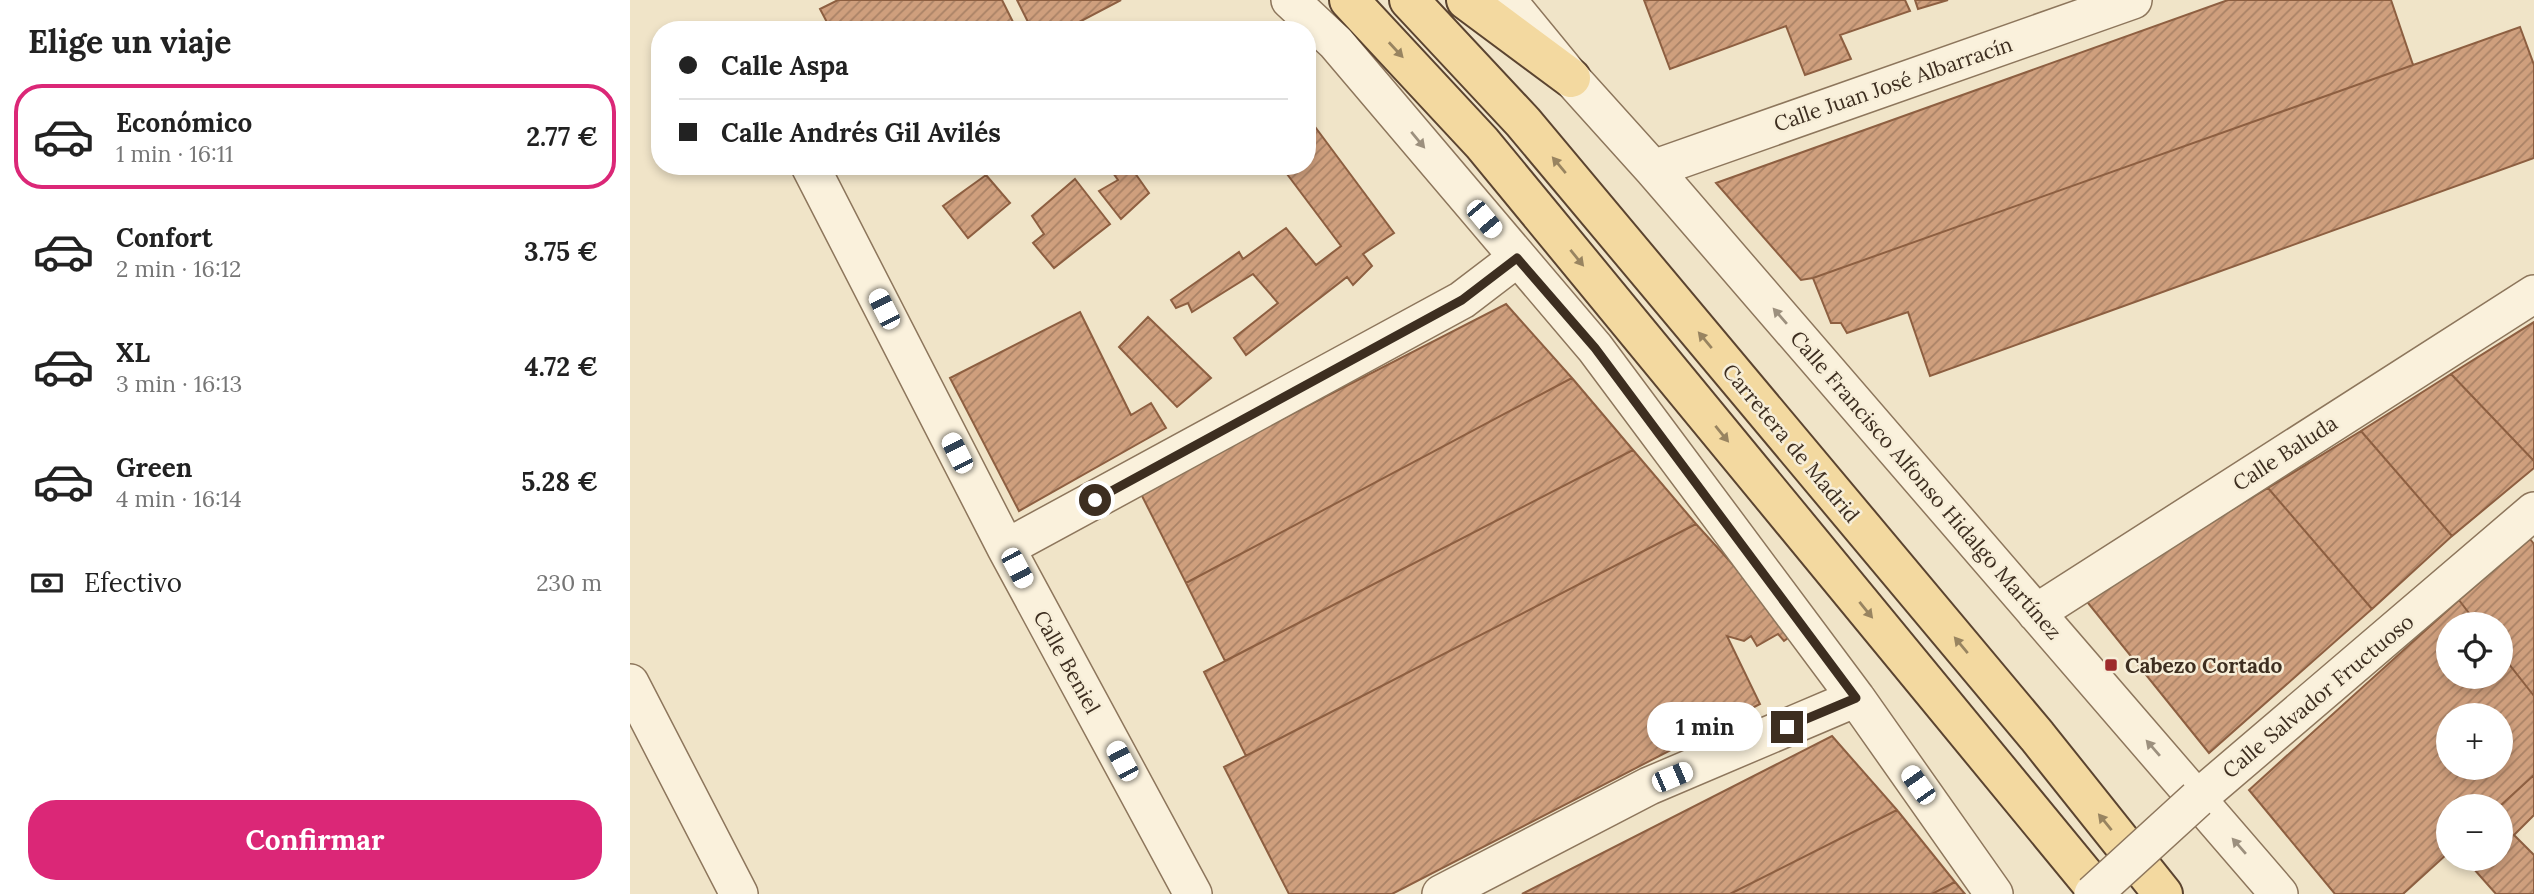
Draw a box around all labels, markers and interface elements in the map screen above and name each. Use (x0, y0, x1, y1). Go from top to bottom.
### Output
text: Elige un viaje (28, 21, 232, 62)
street label: Calle Juan José Albarracín (1770, 30, 2016, 138)
one-way arrow (1387, 41, 1403, 58)
text: Calle Aspa (721, 49, 849, 82)
icon: car (32, 105, 95, 168)
text: Económico (116, 106, 252, 139)
text: Calle Andrés Gil Avilés (721, 116, 1001, 149)
text: 2.77 € (526, 120, 598, 153)
one-way arrow (1410, 132, 1425, 149)
text: 1 min · 16:11 (116, 139, 233, 168)
one-way arrow (1552, 157, 1567, 174)
car (1463, 196, 1506, 242)
icon: car (32, 220, 95, 283)
text: Confort (116, 221, 213, 254)
text: 3.75 € (524, 235, 598, 268)
one-way arrow (1569, 250, 1584, 267)
text: 2 min · 16:12 (116, 254, 241, 283)
car (866, 286, 903, 332)
one-way arrow (1772, 307, 1788, 325)
street label: Calle Francisco Alfonso Hidalgo Martínez (1784, 325, 2068, 645)
one-way arrow (1698, 331, 1713, 348)
icon: car (32, 335, 95, 398)
text: XL (116, 336, 150, 369)
text: 4.72 € (525, 350, 598, 383)
street label: Carretera de Madrid (1717, 358, 1865, 528)
text: 3 min · 16:13 (116, 369, 242, 398)
street label: Calle Baluda (2228, 409, 2343, 497)
one-way arrow (1714, 425, 1729, 443)
car (939, 430, 976, 476)
icon: car (32, 450, 95, 513)
text: Green (116, 451, 192, 484)
text: 5.28 € (521, 465, 598, 498)
text: 4 min · 16:14 (116, 484, 242, 513)
route start (1079, 484, 1111, 516)
car (998, 545, 1037, 591)
icon: cash (28, 564, 66, 602)
text: Efectivo (84, 566, 182, 599)
text: 230 m (536, 568, 602, 597)
one-way arrow (1858, 601, 1873, 618)
street label: Calle Beniel (1028, 606, 1106, 718)
street label: Calle Salvador Fructuoso (2217, 608, 2419, 784)
map controls (2436, 612, 2513, 871)
button: locate (2436, 612, 2513, 689)
one-way arrow (1954, 637, 1969, 654)
place label: Cabezo Cortado (2125, 652, 2283, 679)
marker: Cabezo Cortado (2103, 657, 2119, 673)
callout: 1 min (1647, 702, 1762, 752)
button: + (2436, 703, 2513, 780)
route end (1771, 711, 1803, 743)
text: 1 min (1676, 712, 1734, 741)
car (1103, 738, 1142, 784)
one-way arrow (2146, 739, 2161, 756)
car (1649, 759, 1696, 795)
car (1898, 762, 1939, 808)
button: − (2436, 794, 2513, 871)
button: Confirmar (28, 800, 602, 880)
one-way arrow (2098, 813, 2113, 831)
one-way arrow (2231, 837, 2247, 855)

